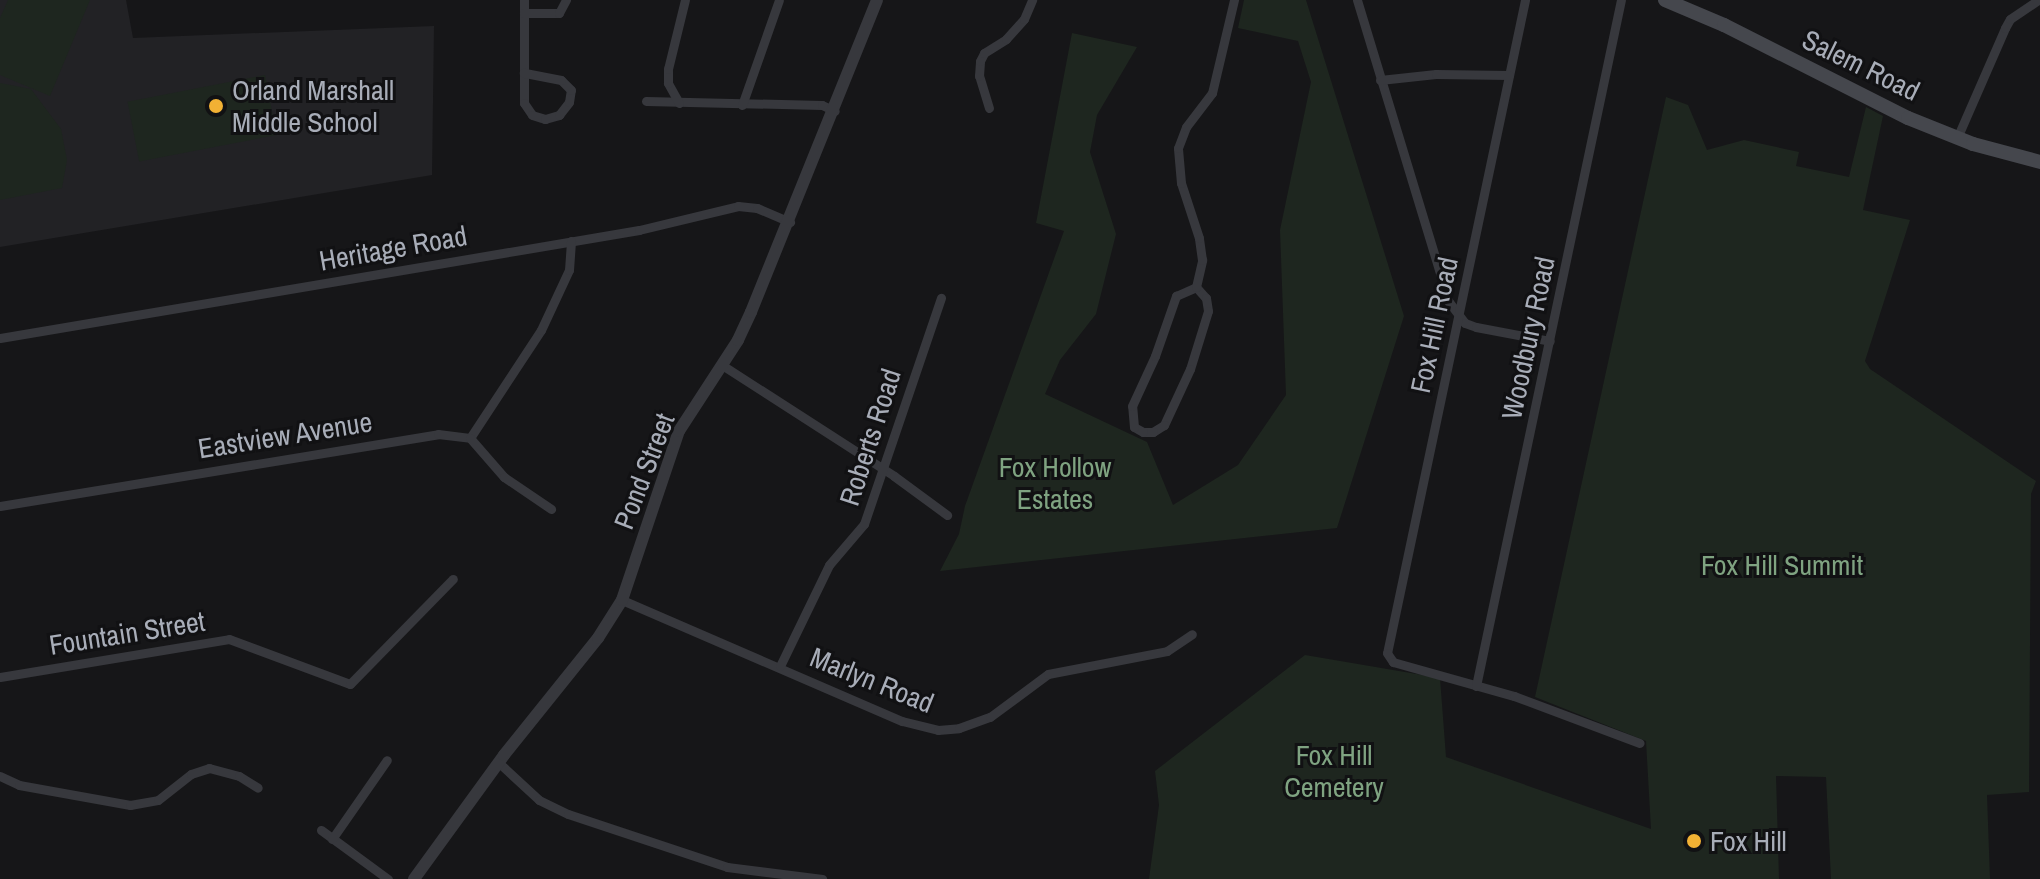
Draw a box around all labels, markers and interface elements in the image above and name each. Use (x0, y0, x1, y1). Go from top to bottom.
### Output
street label: Salem Road (1797, 22, 1925, 108)
place label: Orland Marshall Middle School (232, 73, 394, 139)
marker: Orland Marshall Middle School (207, 97, 225, 115)
street label: Heritage Road (317, 218, 469, 278)
street label: Fox Hill Road (1403, 254, 1465, 396)
street label: Woodbury Road (1494, 254, 1562, 422)
street label: Roberts Road (832, 364, 908, 510)
street label: Eastview Avenue (195, 405, 375, 465)
street label: Pond Street (607, 408, 681, 534)
park label: Fox Hollow Estates (999, 450, 1111, 516)
park label: Fox Hill Summit (1701, 548, 1863, 582)
street label: Fountain Street (47, 604, 207, 662)
street label: Marlyn Road (805, 640, 939, 720)
park label: Fox Hill Cemetery (1284, 738, 1384, 804)
place label: Fox Hill (1710, 824, 1787, 858)
marker: Fox Hill (1685, 832, 1703, 850)

